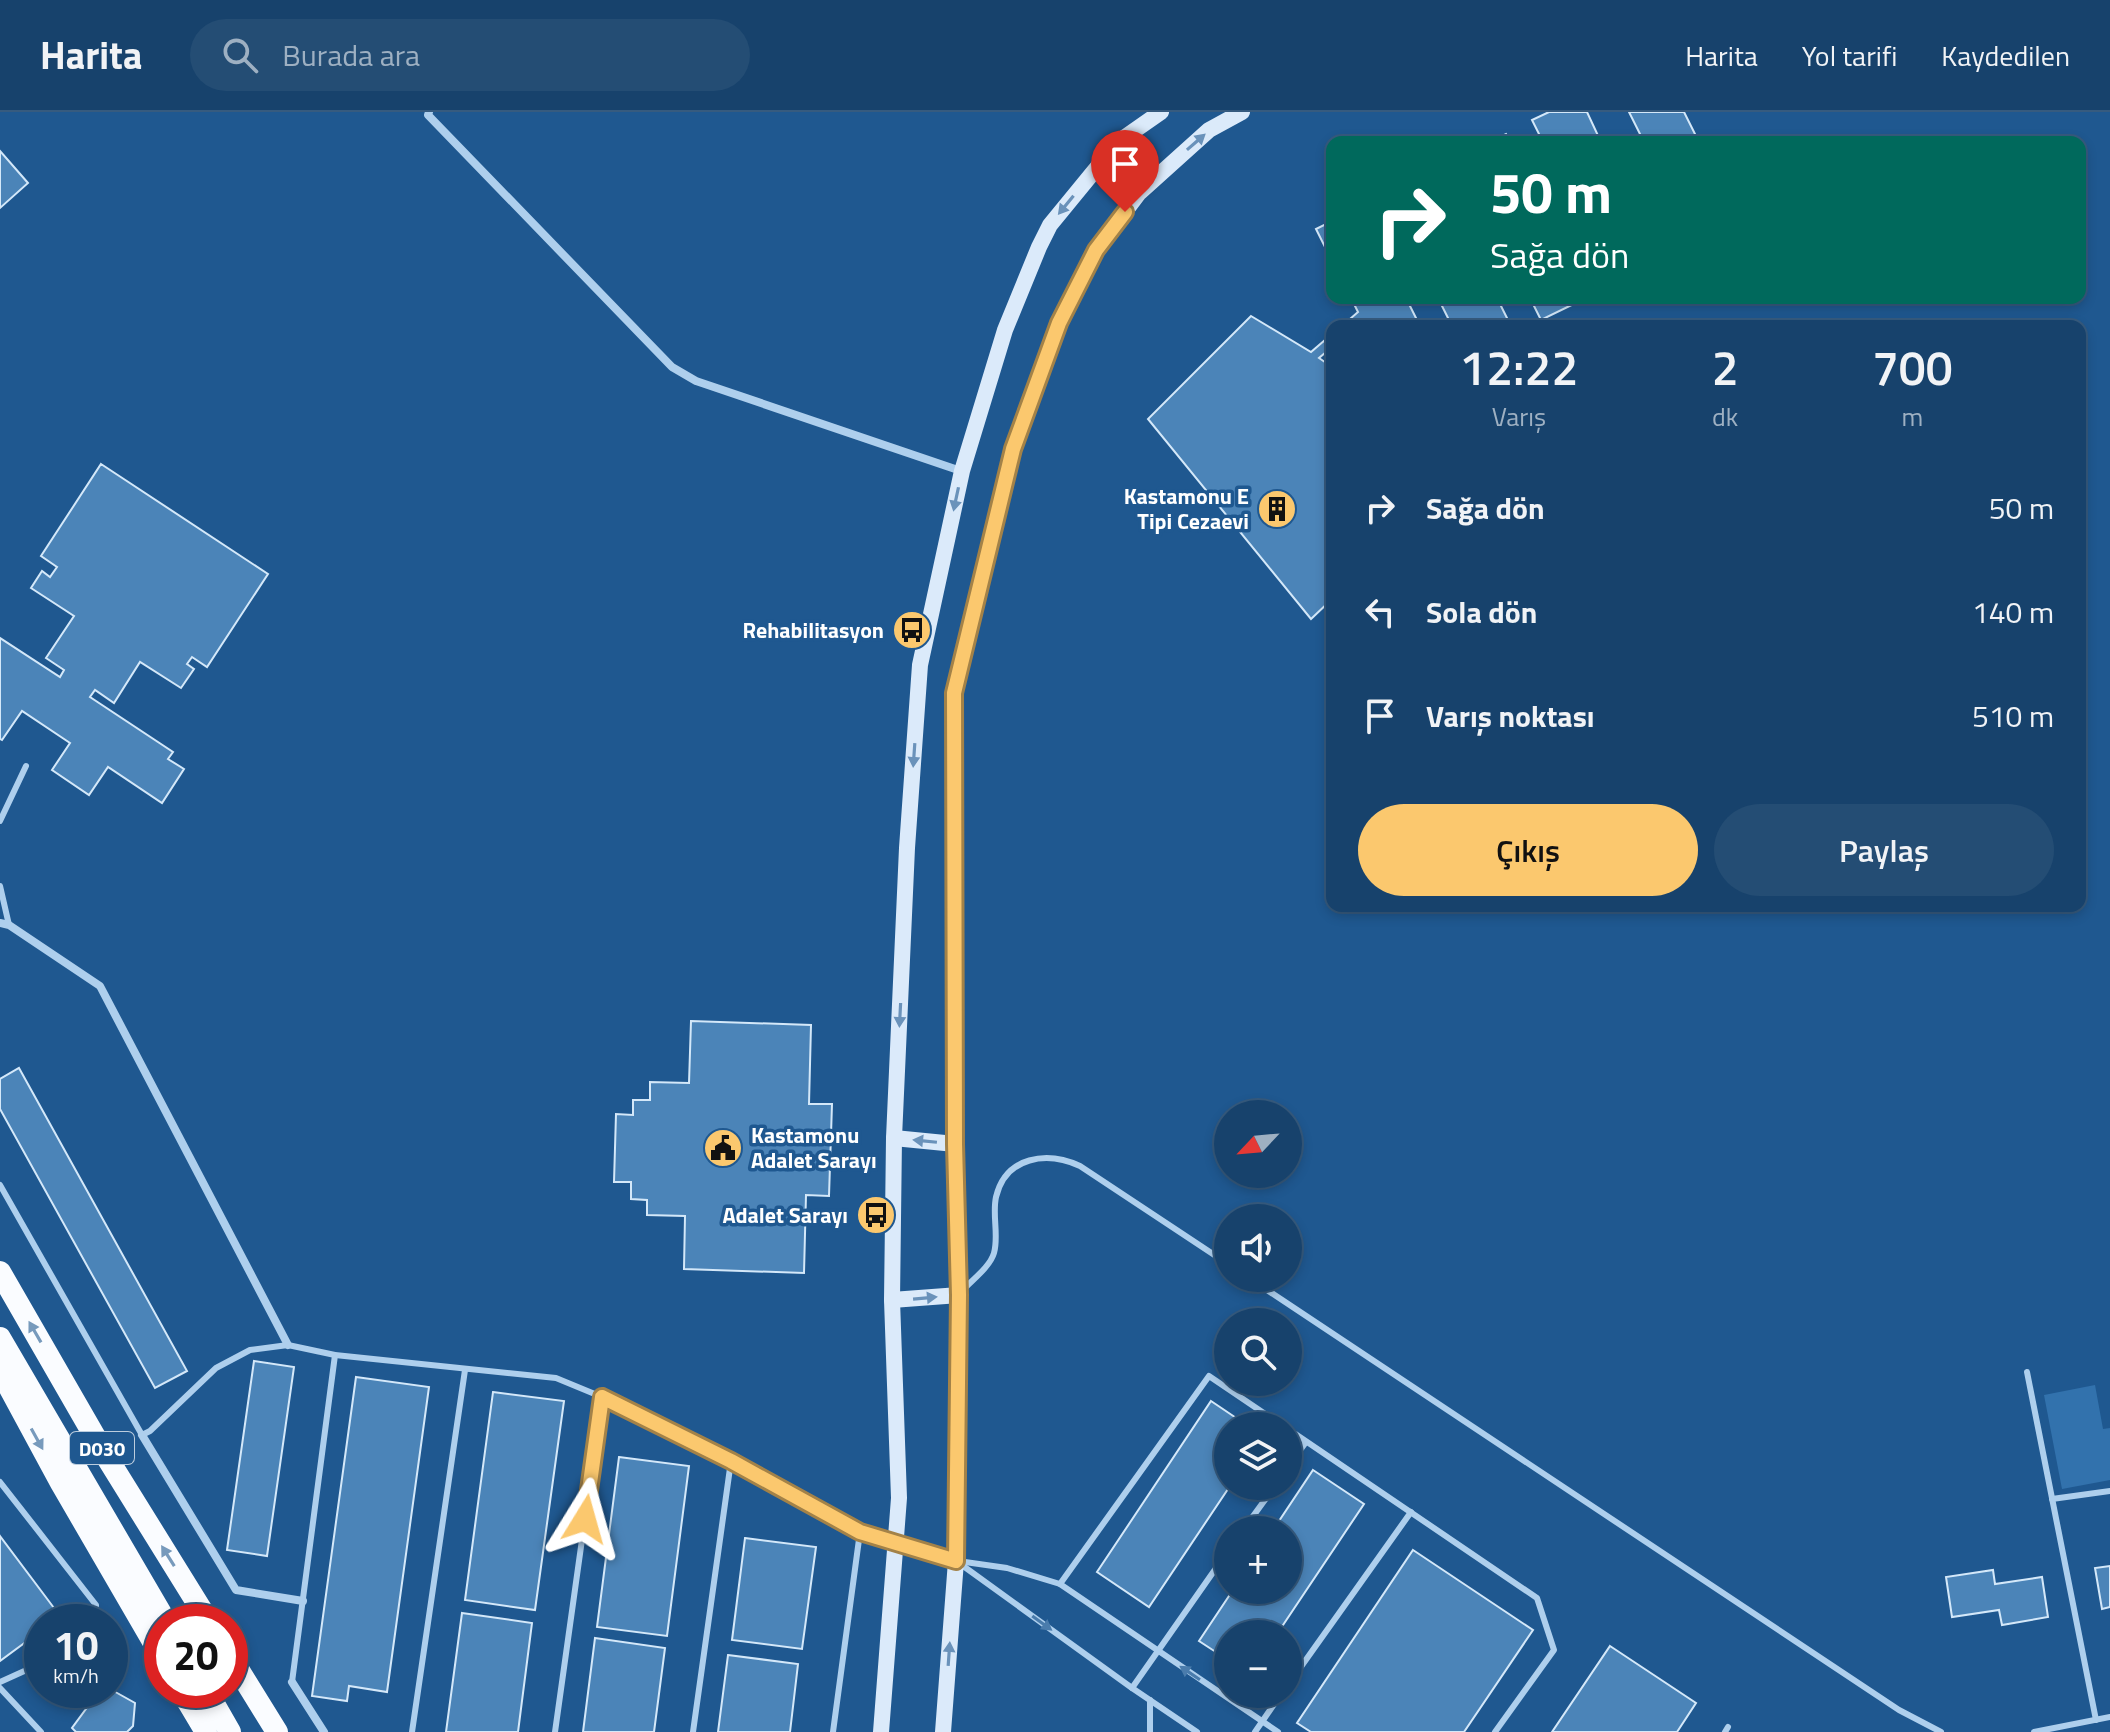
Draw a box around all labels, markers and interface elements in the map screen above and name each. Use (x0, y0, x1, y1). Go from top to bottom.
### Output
search box (190, 19, 750, 91)
text: Harita (40, 26, 142, 84)
text: Burada ara (282, 32, 420, 78)
icon: search (218, 33, 262, 77)
text: Harita (1685, 34, 1758, 77)
text: Yol tarifi (1802, 34, 1897, 77)
text: Kaydedilen (1941, 34, 2070, 77)
pin (1091, 130, 1159, 212)
one-way arrow (1186, 134, 1205, 152)
icon: arrive (1103, 142, 1147, 186)
text: 50 m (1490, 150, 1612, 235)
icon: right (1358, 168, 1462, 272)
one-way arrow (1058, 195, 1075, 215)
text: Sağa dön (1490, 227, 1629, 282)
text: 12:22 (1459, 331, 1578, 404)
text: 2 (1712, 331, 1739, 404)
text: 700 (1872, 331, 1953, 404)
text: Varış (1492, 397, 1546, 436)
text: dk (1712, 397, 1738, 436)
text: m (1901, 397, 1923, 436)
place label: Kastamonu E Tipi Cezaevi (1124, 479, 1249, 538)
text: Sağa dön (1426, 485, 1545, 531)
text: 50 m (1989, 485, 2054, 531)
icon: right (1358, 486, 1402, 530)
one-way arrow (949, 487, 962, 512)
building icon: Kastamonu E Tipi Cezaevi (1256, 488, 1298, 530)
text: Sola dön (1426, 589, 1537, 635)
text: 140 m (1972, 589, 2054, 635)
icon: left (1358, 590, 1402, 634)
bus stop icon: Rehabilitasyon (891, 609, 933, 651)
place label: Rehabilitasyon (742, 613, 884, 647)
text: Varış noktası (1426, 693, 1595, 739)
text: 510 m (1972, 693, 2054, 739)
icon: arrive (1358, 694, 1402, 738)
one-way arrow (907, 743, 920, 768)
button: Çıkış (1358, 804, 1698, 896)
button: Paylaş (1714, 804, 2054, 896)
one-way arrow (893, 1003, 906, 1028)
north arrow (1214, 1100, 1302, 1188)
map controls (1214, 1100, 1302, 1708)
place label: Kastamonu Adalet Sarayı (751, 1118, 877, 1177)
public building icon: Kastamonu Adalet Sarayı (702, 1127, 744, 1169)
one-way arrow (912, 1135, 937, 1148)
bus stop icon: Adalet Sarayı (855, 1194, 897, 1236)
place label: Adalet Sarayı (722, 1198, 848, 1232)
button: sound (1214, 1204, 1302, 1292)
one-way arrow (913, 1291, 938, 1304)
button: search (1214, 1308, 1302, 1396)
one-way arrow (28, 1321, 42, 1343)
button: layers (1214, 1412, 1302, 1500)
one-way arrow (31, 1427, 44, 1450)
road number: D030 (70, 1432, 134, 1464)
position arrow (543, 1477, 627, 1561)
button: + (1214, 1516, 1302, 1604)
one-way arrow (161, 1545, 175, 1567)
speed limit sign: 20 (144, 1604, 248, 1708)
text: 10 (54, 1615, 98, 1676)
one-way arrow (1032, 1615, 1053, 1630)
button: − (1214, 1620, 1302, 1708)
one-way arrow (943, 1641, 956, 1666)
text: km/h (53, 1660, 99, 1691)
one-way arrow (1180, 1666, 1201, 1681)

